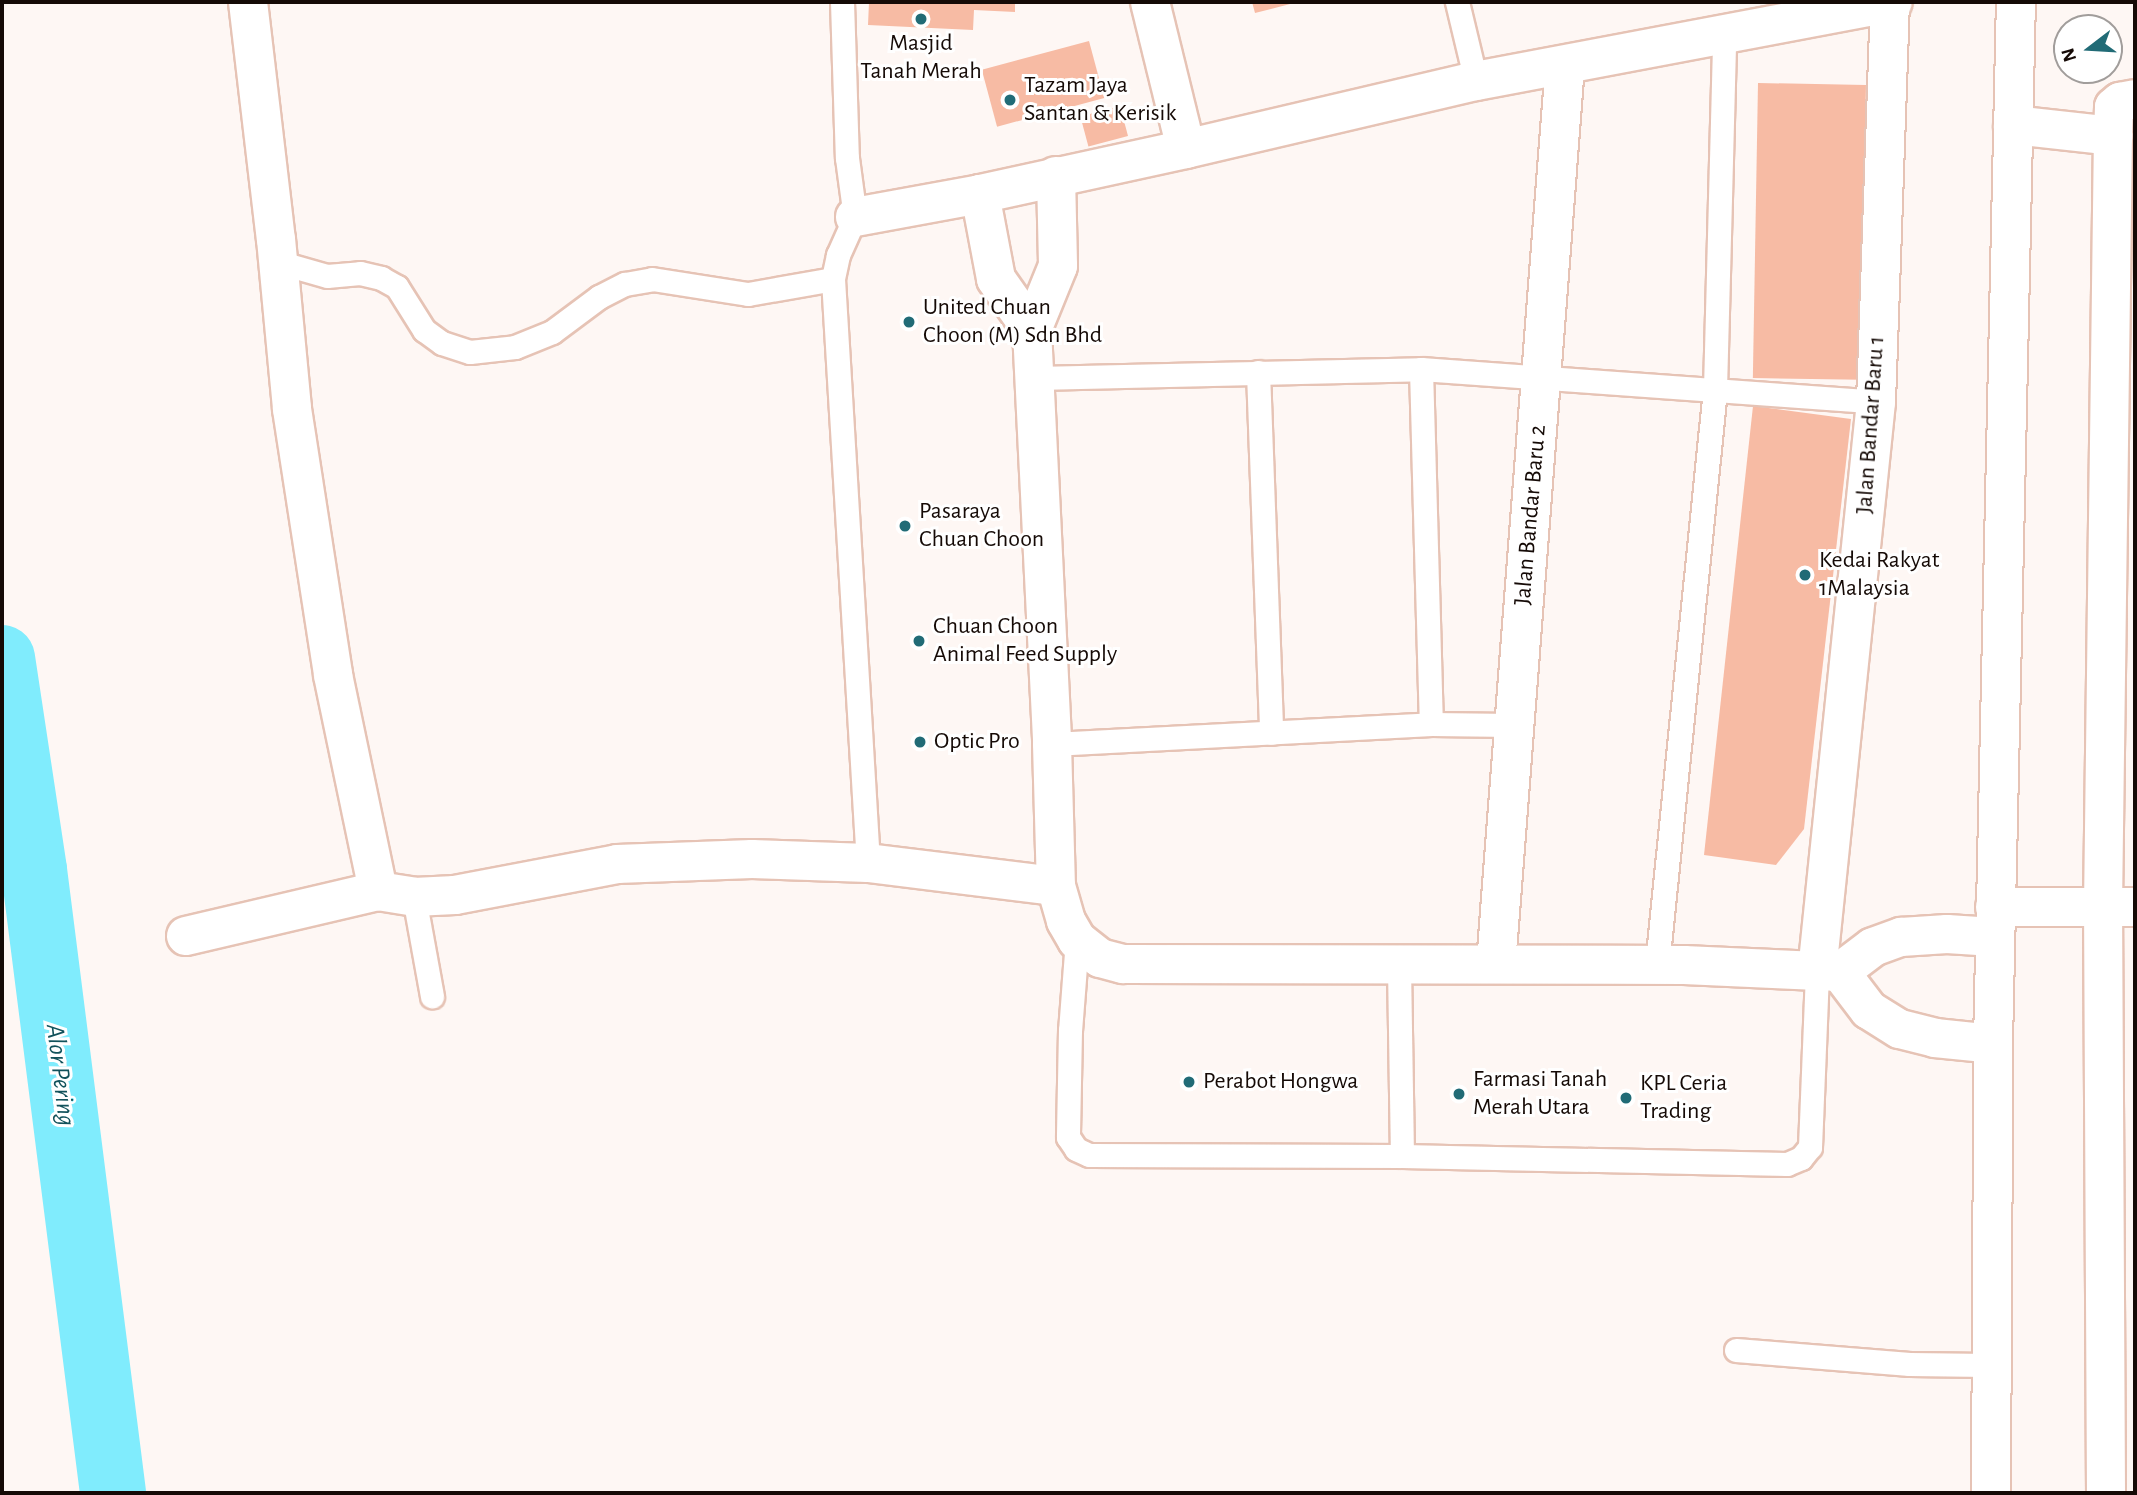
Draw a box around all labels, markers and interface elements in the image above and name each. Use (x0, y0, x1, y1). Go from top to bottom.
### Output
marker: Masjid Tanah Merah (913, 11, 929, 27)
north arrow (2053, 14, 2123, 84)
place label: Masjid Tanah Merah (860, 30, 982, 86)
text: N (2058, 46, 2080, 64)
place label: Tazam Jaya Santan & Kerisik (1024, 72, 1176, 128)
marker: Tazam Jaya Santan & Kerisik (1002, 92, 1018, 108)
place label: United Chuan Choon (M) Sdn Bhd (923, 294, 1102, 350)
marker: United Chuan Choon (M) Sdn Bhd (901, 314, 917, 330)
street label: Jalan Bandar Baru 1 (1850, 335, 1892, 515)
street label: Jalan Bandar Baru 2 (1509, 424, 1553, 606)
place label: Pasaraya Chuan Choon (919, 498, 1044, 554)
marker: Pasaraya Chuan Choon (897, 518, 913, 534)
place label: Kedai Rakyat 1Malaysia (1819, 547, 1939, 603)
marker: Kedai Rakyat 1Malaysia (1797, 567, 1813, 583)
place label: Chuan Choon Animal Feed Supply (933, 613, 1117, 669)
marker: Chuan Choon Animal Feed Supply (911, 633, 927, 649)
place label: Optic Pro (934, 728, 1020, 756)
marker: Optic Pro (912, 734, 928, 750)
water label: Alor Pering (38, 1022, 82, 1128)
place label: Farmasi Tanah Merah Utara (1473, 1066, 1607, 1122)
place label: Perabot Hongwa (1203, 1068, 1358, 1096)
place label: KPL Ceria Trading (1640, 1070, 1727, 1126)
marker: Perabot Hongwa (1181, 1074, 1197, 1090)
marker: Farmasi Tanah Merah Utara (1451, 1086, 1467, 1102)
marker: KPL Ceria Trading (1618, 1090, 1634, 1106)

